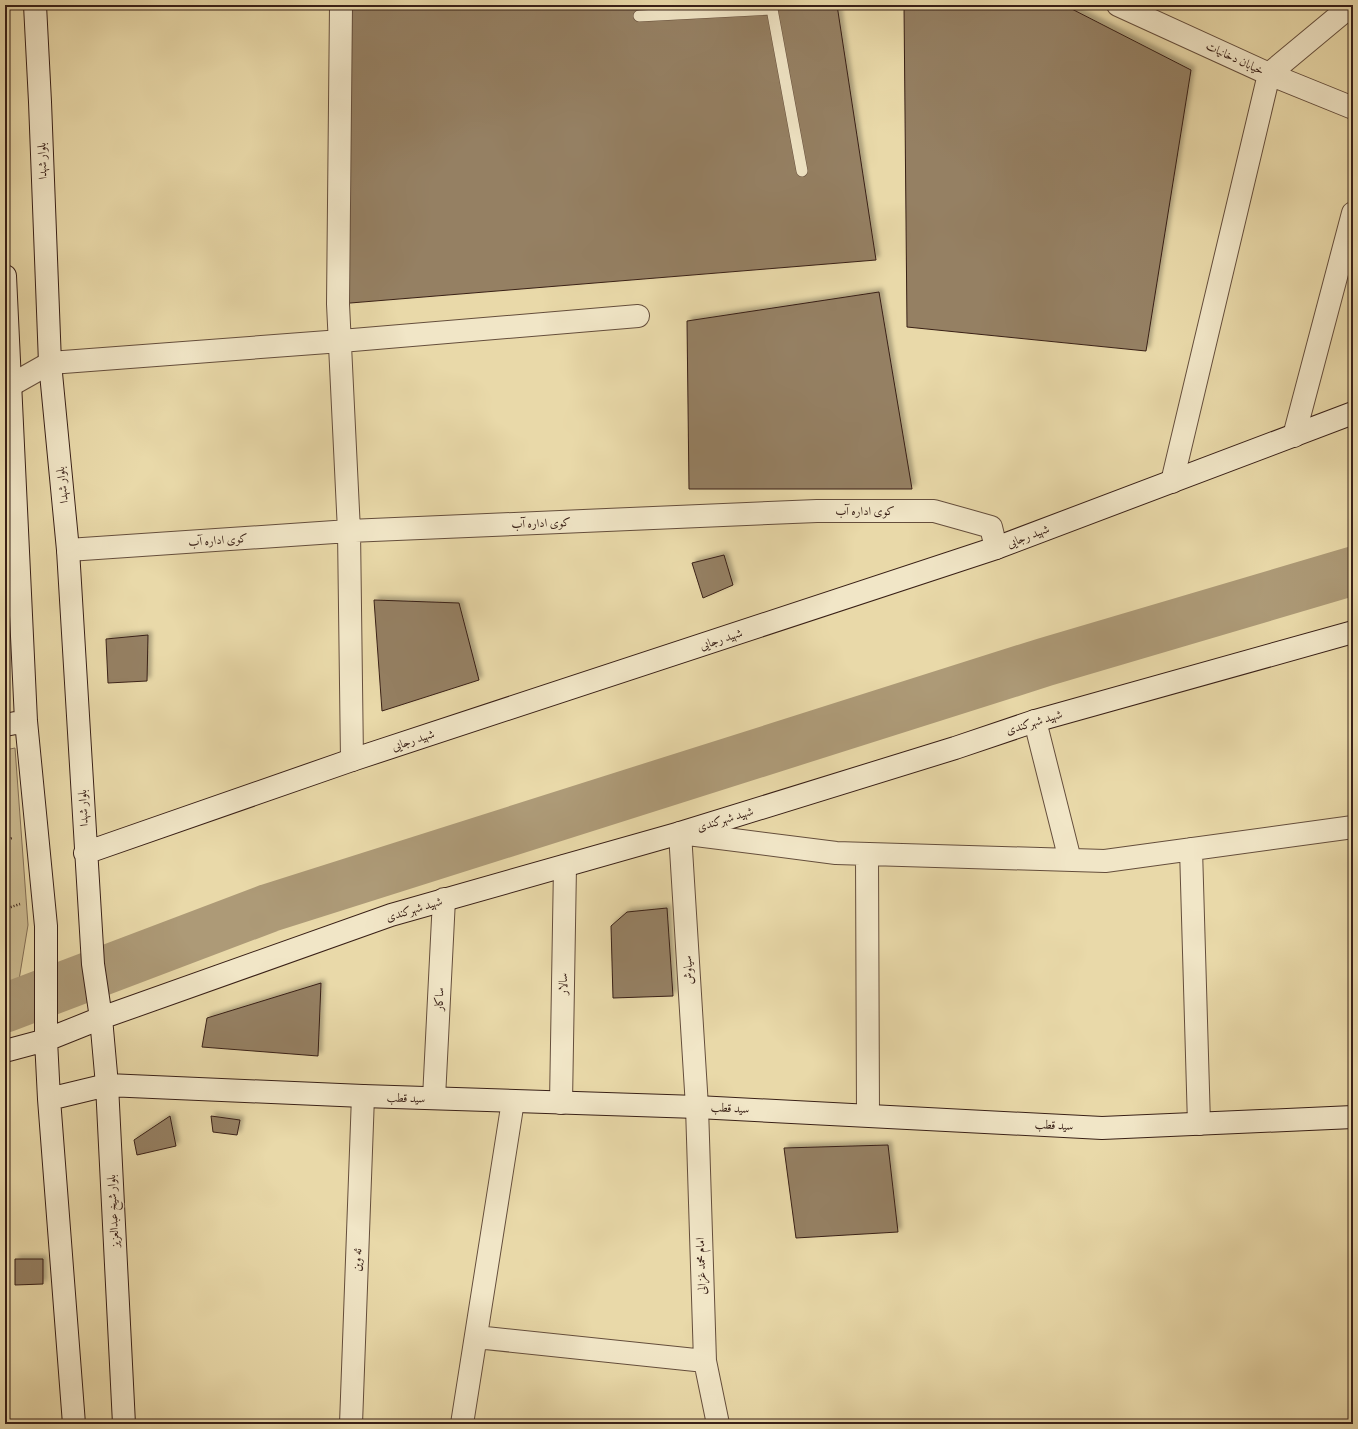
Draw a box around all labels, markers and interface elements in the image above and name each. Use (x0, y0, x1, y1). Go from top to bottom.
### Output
street label: خیابان دخانیات (1203, 38, 1267, 78)
street label: بلوار شهدا (33, 142, 51, 180)
street label: بلوار شهدا (52, 466, 72, 504)
street label: کوی اداره آب (835, 503, 895, 519)
street label: کوی اداره آب (511, 514, 571, 532)
street label: شهید رجایی (1004, 521, 1052, 551)
street label: کوی اداره آب (188, 530, 248, 550)
street label: شهید رجایی (697, 625, 745, 653)
street label: شهید شهرکندی (1004, 706, 1064, 738)
street label: شهید رجایی (389, 726, 437, 754)
street label: بلوار شهدا (74, 789, 92, 827)
street label: شهید شهرکندی (695, 803, 755, 835)
street label: شهید شهرکندی (384, 893, 444, 925)
street label: سیاوش (679, 955, 697, 985)
street label: سالار (555, 973, 571, 996)
street label: ساکار (430, 987, 448, 1012)
street label: سید قطب (386, 1089, 426, 1107)
street label: سید قطب (710, 1099, 750, 1117)
street label: سید قطب (1034, 1116, 1074, 1134)
street label: بلوار شیخ عبدالعزیز (103, 1174, 126, 1250)
street label: امام محمد غزالی (692, 1237, 713, 1295)
street label: ئه وین (349, 1247, 365, 1272)

